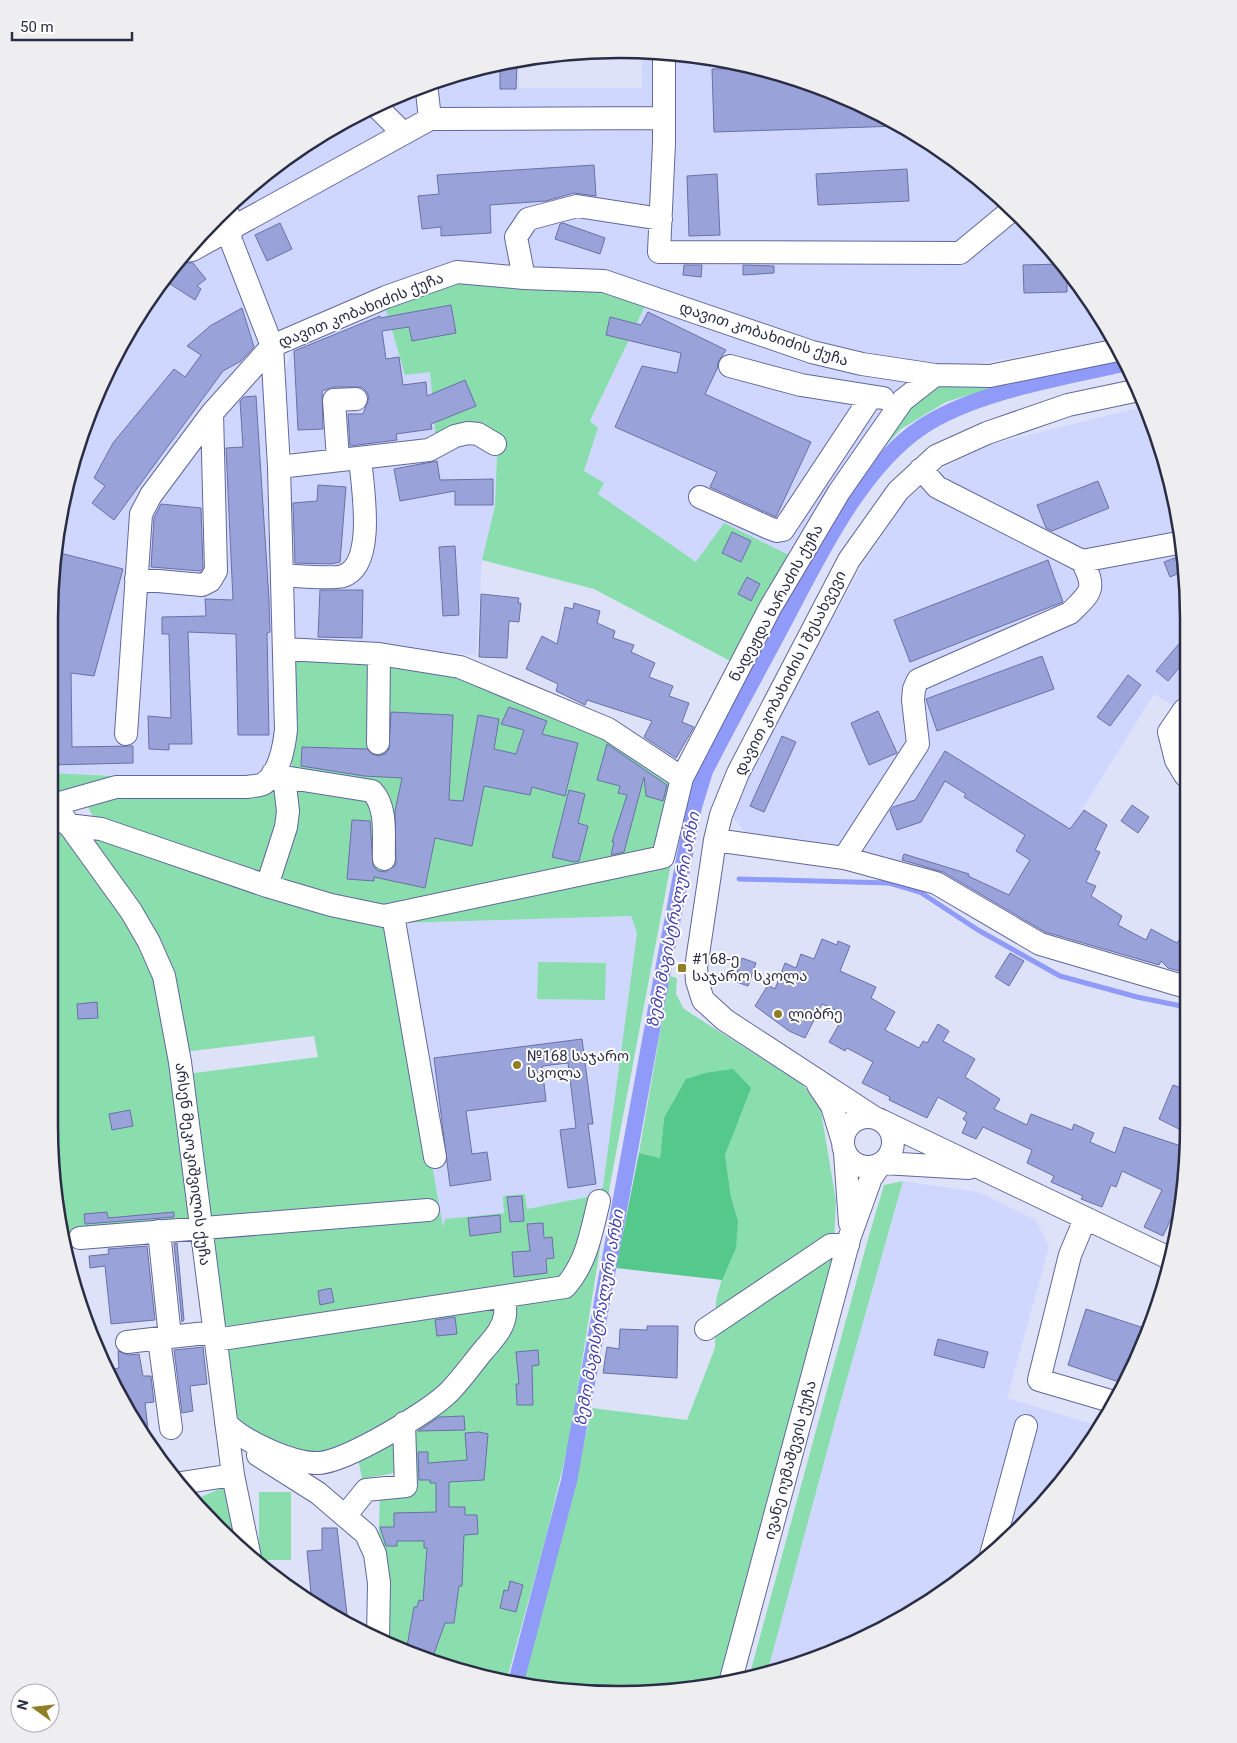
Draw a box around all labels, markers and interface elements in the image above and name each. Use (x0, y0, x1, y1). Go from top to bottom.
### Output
scale bar (12, 10, 132, 42)
text: 50 m (20, 18, 54, 36)
street label: დავით კობახიძის ქუჩა (276, 269, 446, 351)
street label: დავით კობახიძის ქუჩა (677, 298, 851, 370)
street label: ნადეჟდა ხარაძის ქუჩა (725, 521, 827, 685)
street label: დავით კობახიძის I შესახვევი (730, 568, 850, 778)
water label: ზემო მაგისტრალური არხი (643, 810, 703, 1029)
place label: #168-ე საჯარო სკოლა (692, 950, 808, 985)
marker: #168-ე საჯარო სკოლა (676, 962, 688, 974)
place label: ლიბრე (788, 1005, 843, 1023)
marker: ლიბრე (772, 1008, 784, 1020)
place label: №168 საჯარო სკოლა (527, 1047, 629, 1082)
marker: №168 საჯარო სკოლა (511, 1059, 523, 1071)
street label: არსენ მეკოკიშვილის ქუჩა (172, 1061, 214, 1267)
water label: ზემო მაგისტრალური არხი (571, 1208, 628, 1428)
street label: ივანე იუმაშევის ქუჩა (760, 1378, 820, 1542)
north arrow (10, 1683, 60, 1733)
text: N (13, 1698, 31, 1711)

